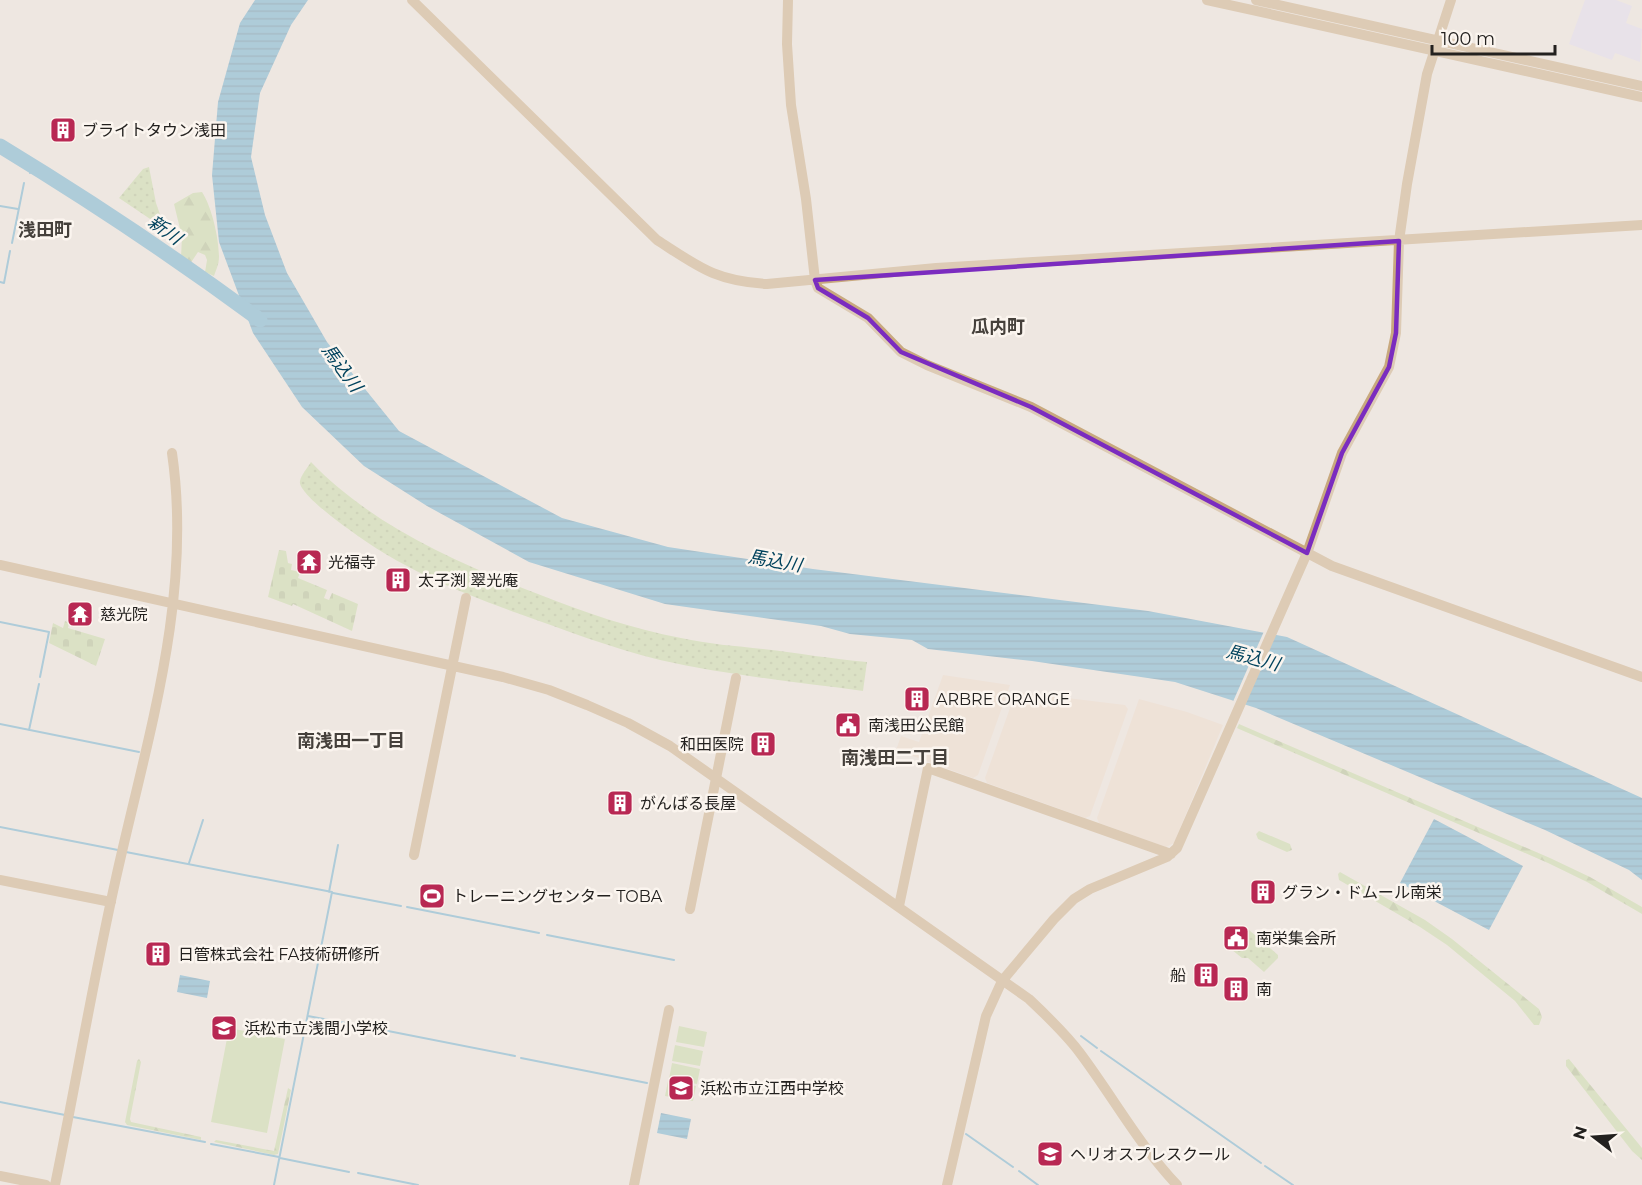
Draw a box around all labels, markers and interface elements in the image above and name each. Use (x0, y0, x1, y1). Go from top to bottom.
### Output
scale bar (1432, 18, 1555, 56)
text: 100 m (1441, 28, 1495, 50)
building icon: ブライトタウン浅田 (48, 115, 78, 145)
place label: ブライトタウン浅田 (82, 121, 226, 140)
water label: 新川 (144, 211, 188, 250)
district label: 浅田町 (18, 219, 72, 241)
district label: 瓜内町 (971, 316, 1025, 338)
water label: 馬込川 (317, 340, 368, 398)
water label: 馬込川 (747, 545, 805, 577)
temple icon: 光福寺 (294, 547, 324, 577)
place label: 光福寺 (328, 553, 376, 572)
building icon: 太子渕 翠光庵 (383, 565, 413, 595)
place label: 太子渕 翠光庵 (418, 571, 518, 590)
temple icon: 慈光院 (65, 599, 95, 629)
place label: 慈光院 (100, 605, 148, 624)
water label: 馬込川 (1224, 640, 1284, 676)
building icon: ARBRE ORANGE (902, 684, 932, 714)
place label: ARBRE ORANGE (936, 690, 1070, 709)
public building icon: 南浅田公民館 (833, 710, 863, 740)
place label: 南浅田公民館 (868, 716, 964, 735)
building icon: 和田医院 (748, 729, 778, 759)
district label: 南浅田一丁目 (297, 730, 405, 752)
place label: 和田医院 (680, 735, 744, 754)
district label: 南浅田二丁目 (841, 747, 949, 769)
building icon: がんばる長屋 (605, 788, 635, 818)
place label: がんばる長屋 (640, 794, 736, 813)
building icon: グラン・ドムール南栄 (1248, 877, 1278, 907)
sports icon: トレーニングセンター TOBA (417, 881, 447, 911)
place label: グラン・ドムール南栄 (1282, 883, 1442, 902)
place label: トレーニングセンター TOBA (452, 887, 663, 906)
public building icon: 南栄集会所 (1221, 923, 1251, 953)
place label: 南栄集会所 (1256, 929, 1336, 948)
building icon: 日管株式会社 FA技術研修所 (143, 939, 173, 969)
place label: 日管株式会社 FA技術研修所 (178, 945, 379, 964)
building icon: 船 (1191, 960, 1221, 990)
place label: 船 (1170, 966, 1186, 985)
building icon: 南 (1221, 974, 1251, 1004)
place label: 南 (1256, 980, 1272, 999)
school or university icon: 浜松市立浅間小学校 (209, 1013, 239, 1043)
place label: 浜松市立浅間小学校 (244, 1019, 388, 1038)
school or university icon: 浜松市立江西中学校 (666, 1073, 696, 1103)
place label: 浜松市立江西中学校 (700, 1079, 844, 1098)
north arrow (1564, 1107, 1624, 1167)
text: N (1569, 1124, 1591, 1142)
school or university icon: ヘリオスプレスクール (1035, 1139, 1065, 1169)
place label: ヘリオスプレスクール (1070, 1145, 1230, 1164)

